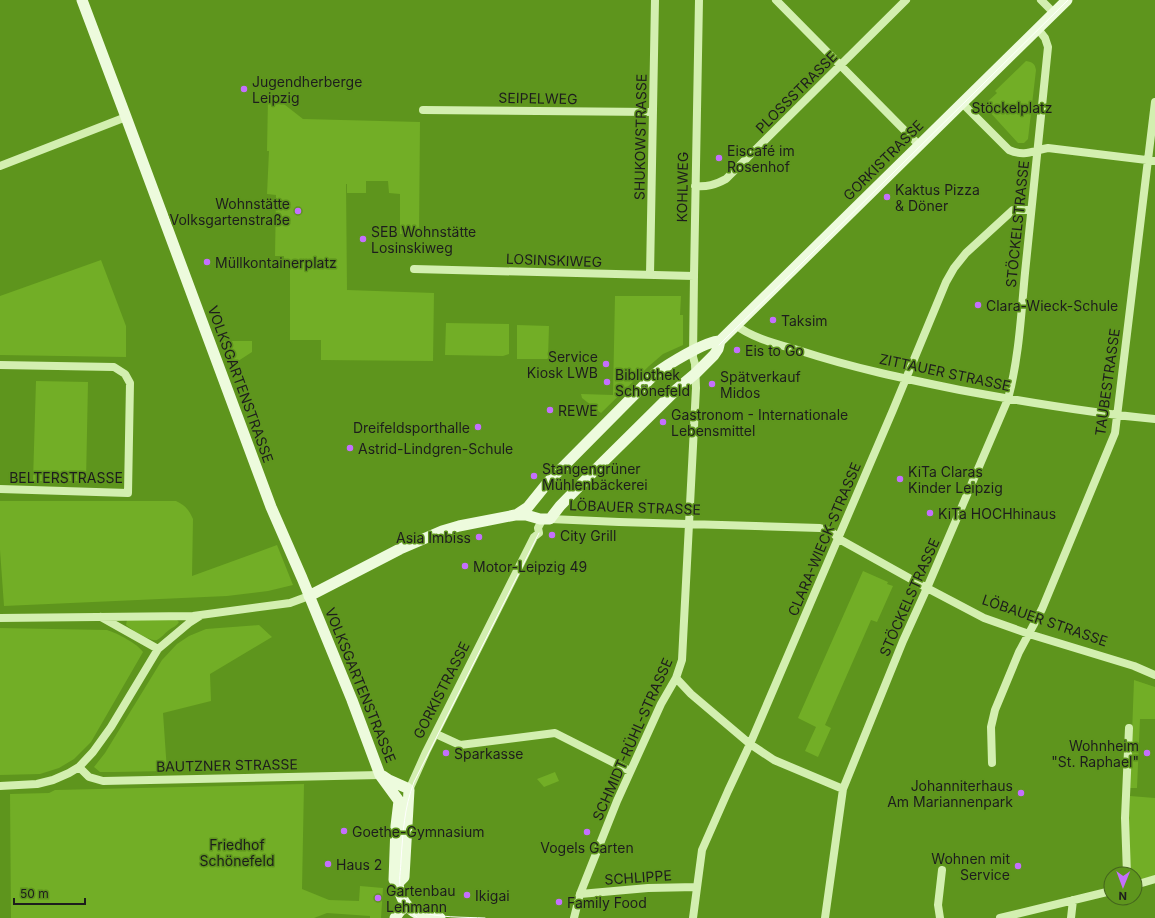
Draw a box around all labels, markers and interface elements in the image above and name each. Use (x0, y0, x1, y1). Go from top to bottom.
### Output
street label: PLOSSSTRASSE (752, 48, 840, 136)
place label: Jugendherberge Leipzig (252, 73, 362, 106)
street label: SHUKOWSTRASSE (630, 74, 650, 200)
marker: Jugendherberge Leipzig (239, 84, 249, 94)
street label: SEIPELWEG (498, 89, 578, 107)
park label: Stöckelplatz (972, 99, 1052, 116)
street label: GORKISTRASSE (839, 116, 927, 204)
place label: Eiscafé im Rosenhof (727, 142, 795, 175)
street label: KOHLWEG (673, 152, 691, 222)
marker: Eiscafé im Rosenhof (714, 153, 724, 163)
street label: STÖCKELSTRASSE (1002, 160, 1032, 288)
place label: Kaktus Pizza & Döner (895, 181, 980, 214)
marker: Kaktus Pizza & Döner (882, 192, 892, 202)
place label: Wohnstätte Volksgartenstraße (169, 195, 290, 228)
marker: Wohnstätte Volksgartenstraße (293, 206, 303, 216)
place label: SEB Wohnstätte Losinskiweg (371, 223, 476, 256)
marker: SEB Wohnstätte Losinskiweg (358, 234, 368, 244)
street label: LOSINSKIWEG (506, 250, 602, 270)
place label: Müllkontainerplatz (215, 254, 337, 271)
marker: Müllkontainerplatz (202, 257, 212, 267)
place label: Clara-Wieck-Schule (986, 297, 1118, 314)
marker: Clara-Wieck-Schule (973, 300, 983, 310)
street label: VOLKSGARTENSTRASSE (205, 303, 277, 465)
place label: Taksim (781, 312, 828, 329)
marker: Taksim (768, 315, 778, 325)
street label: TAUBESTRASSE (1091, 327, 1123, 437)
place label: Eis to Go (745, 342, 804, 359)
marker: Eis to Go (732, 345, 742, 355)
place label: Service Kiosk LWB (527, 348, 598, 381)
street label: ZITTAUER STRASSE (878, 350, 1012, 394)
marker: Service Kiosk LWB (601, 359, 611, 369)
place label: Bibliothek Schönefeld (615, 366, 690, 399)
place label: Spätverkauf Midos (720, 368, 801, 401)
marker: Bibliothek Schönefeld (602, 377, 612, 387)
marker: Spätverkauf Midos (707, 379, 717, 389)
place label: REWE (558, 402, 598, 419)
marker: REWE (545, 405, 555, 415)
place label: Gastronom - Internationale Lebensmittel (671, 406, 848, 439)
marker: Gastronom - Internationale Lebensmittel (658, 417, 668, 427)
place label: Dreifeldsporthalle (353, 419, 470, 436)
marker: Dreifeldsporthalle (473, 422, 483, 432)
place label: Astrid-Lindgren-Schule (358, 440, 513, 457)
marker: Astrid-Lindgren-Schule (345, 443, 355, 453)
place label: Stangengrüner Mühlenbäckerei (542, 460, 648, 493)
street label: CLARA-WIECK-STRASSE (784, 460, 864, 618)
place label: KiTa Claras Kinder Leipzig (908, 463, 1003, 496)
street label: BELTERSTRASSE (9, 469, 123, 486)
marker: Stangengrüner Mühlenbäckerei (529, 471, 539, 481)
marker: KiTa Claras Kinder Leipzig (895, 474, 905, 484)
street label: LÖBAUER STRASSE (569, 496, 701, 518)
place label: KiTa HOCHhinaus (938, 505, 1056, 522)
marker: KiTa HOCHhinaus (925, 508, 935, 518)
place label: City Grill (560, 527, 616, 544)
place label: Asia Imbiss (396, 529, 471, 546)
marker: City Grill (547, 530, 557, 540)
marker: Asia Imbiss (474, 532, 484, 542)
street label: STÖCKELSTRASSE (875, 535, 943, 659)
place label: Motor-Leipzig 49 (473, 558, 587, 575)
marker: Motor-Leipzig 49 (460, 561, 470, 571)
street label: LÖBAUER STRASSE (980, 591, 1110, 649)
street label: VOLKSGARTENSTRASSE (322, 605, 400, 765)
street label: GORKISTRASSE (409, 639, 473, 741)
street label: SCHMIDT-RÜHL-STRASSE (588, 655, 676, 823)
place label: Wohnheim "St. Raphael" (1051, 737, 1139, 770)
place label: Sparkasse (454, 745, 524, 762)
marker: Sparkasse (441, 748, 451, 758)
marker: Wohnheim "St. Raphael" (1142, 748, 1152, 758)
street label: BAUTZNER STRASSE (156, 755, 298, 775)
place label: Johanniterhaus Am Mariannenpark (887, 777, 1013, 810)
marker: Johanniterhaus Am Mariannenpark (1016, 788, 1026, 798)
place label: Goethe-Gymnasium (352, 823, 485, 840)
marker: Goethe-Gymnasium (339, 826, 349, 836)
marker: Vogels Garten (582, 827, 592, 837)
park label: Friedhof Schönefeld (200, 836, 274, 869)
place label: Vogels Garten (540, 839, 634, 856)
place label: Wohnen mit Service (931, 850, 1010, 883)
place label: Haus 2 (336, 856, 382, 873)
marker: Haus 2 (323, 859, 333, 869)
marker: Wohnen mit Service (1013, 861, 1023, 871)
street label: SCHLIPPE (604, 866, 672, 888)
north arrow (1103, 866, 1143, 906)
scale bar (14, 880, 85, 906)
place label: Gartenbau Lehmann (386, 882, 456, 915)
text: 50 m (20, 886, 49, 901)
place label: Ikigai (475, 887, 510, 904)
text: N (1119, 889, 1127, 903)
marker: Ikigai (462, 890, 472, 900)
marker: Gartenbau Lehmann (373, 893, 383, 903)
place label: Family Food (567, 894, 647, 911)
marker: Family Food (554, 897, 564, 907)

